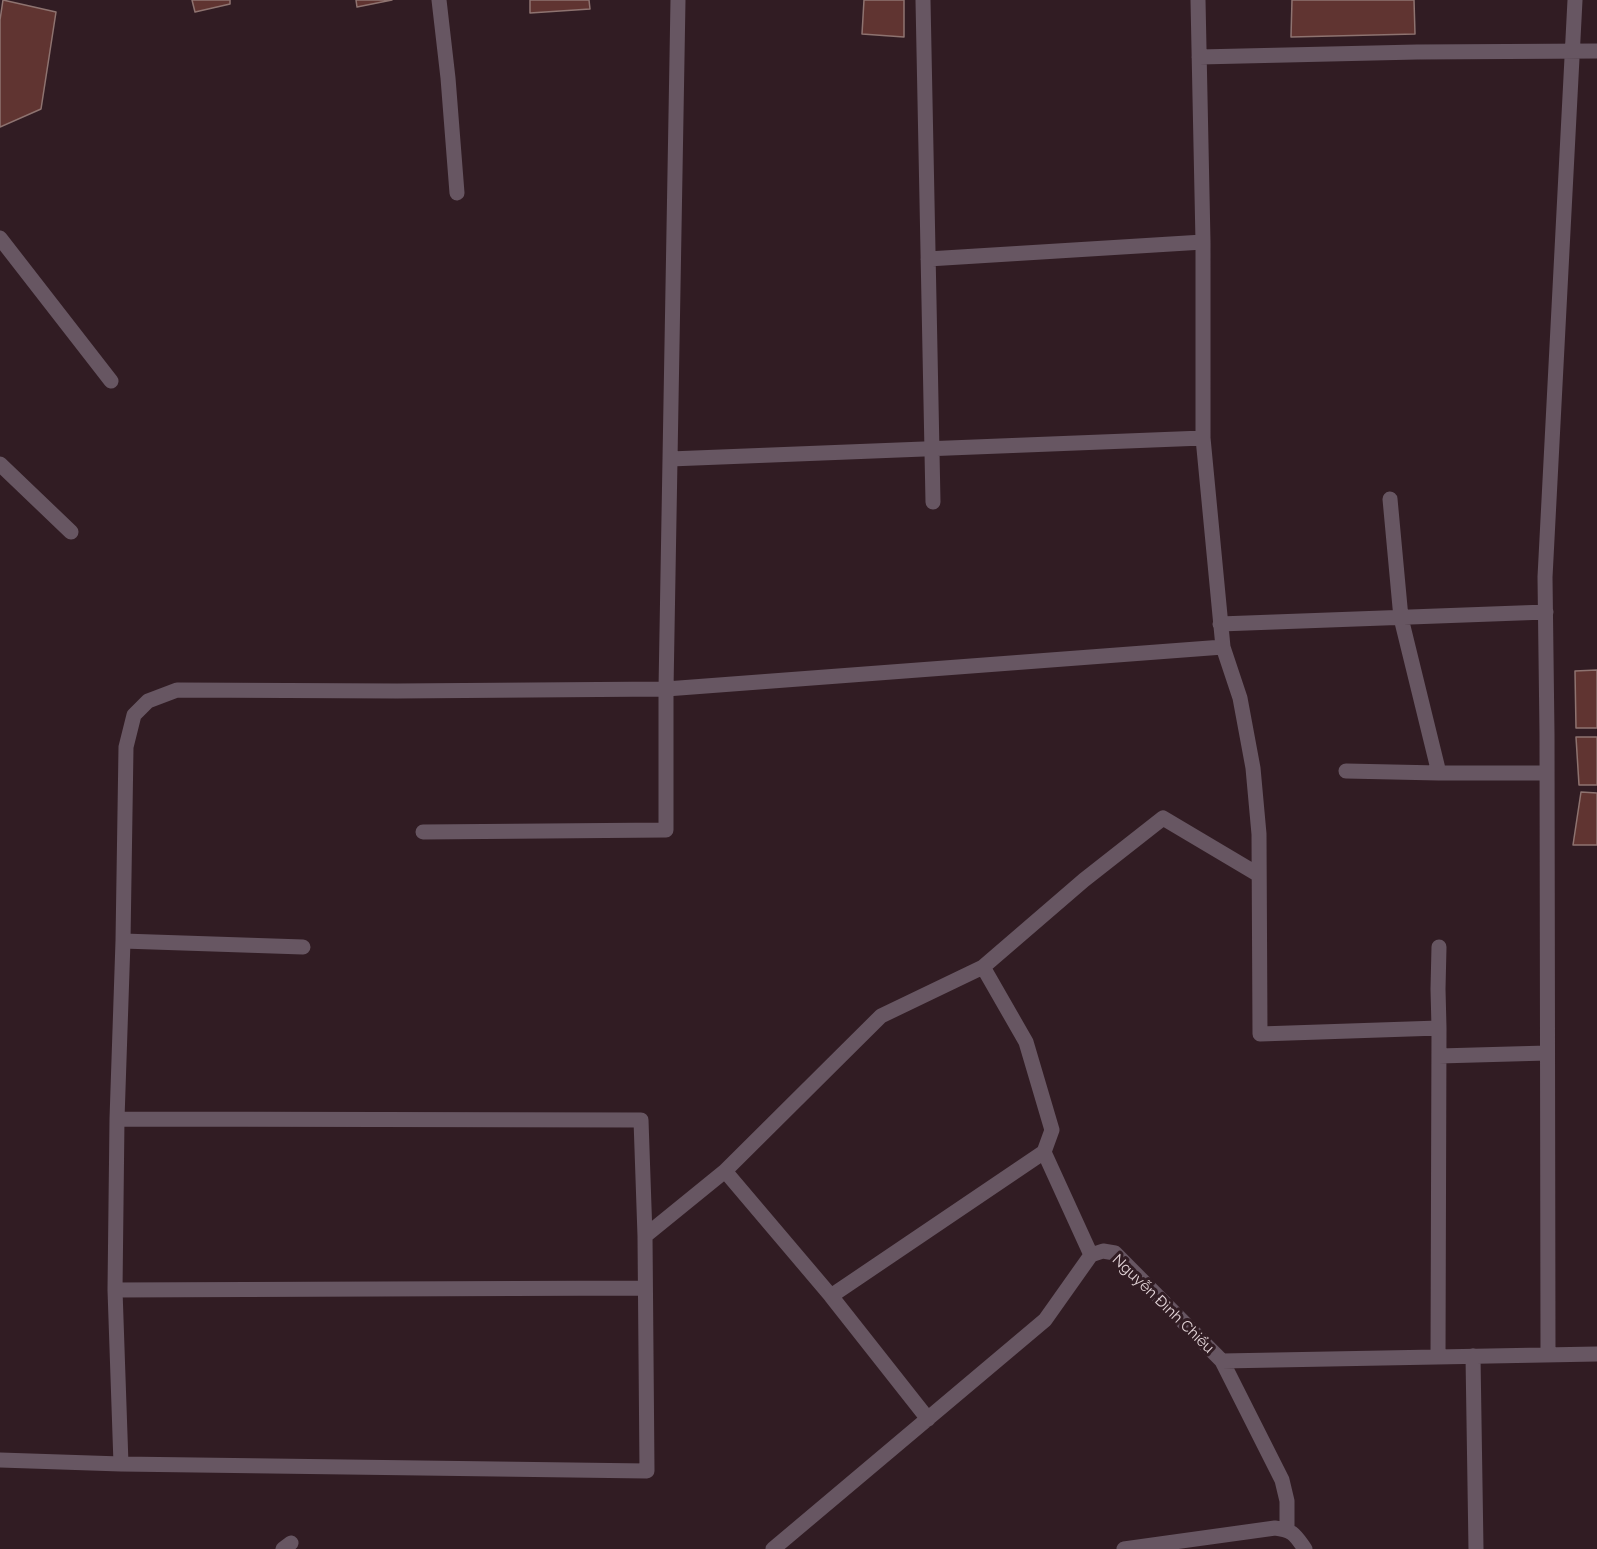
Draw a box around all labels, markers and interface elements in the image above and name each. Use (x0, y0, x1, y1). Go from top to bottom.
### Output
street label: Nguyễn Đình Chiểu (1108, 1251, 1218, 1357)

